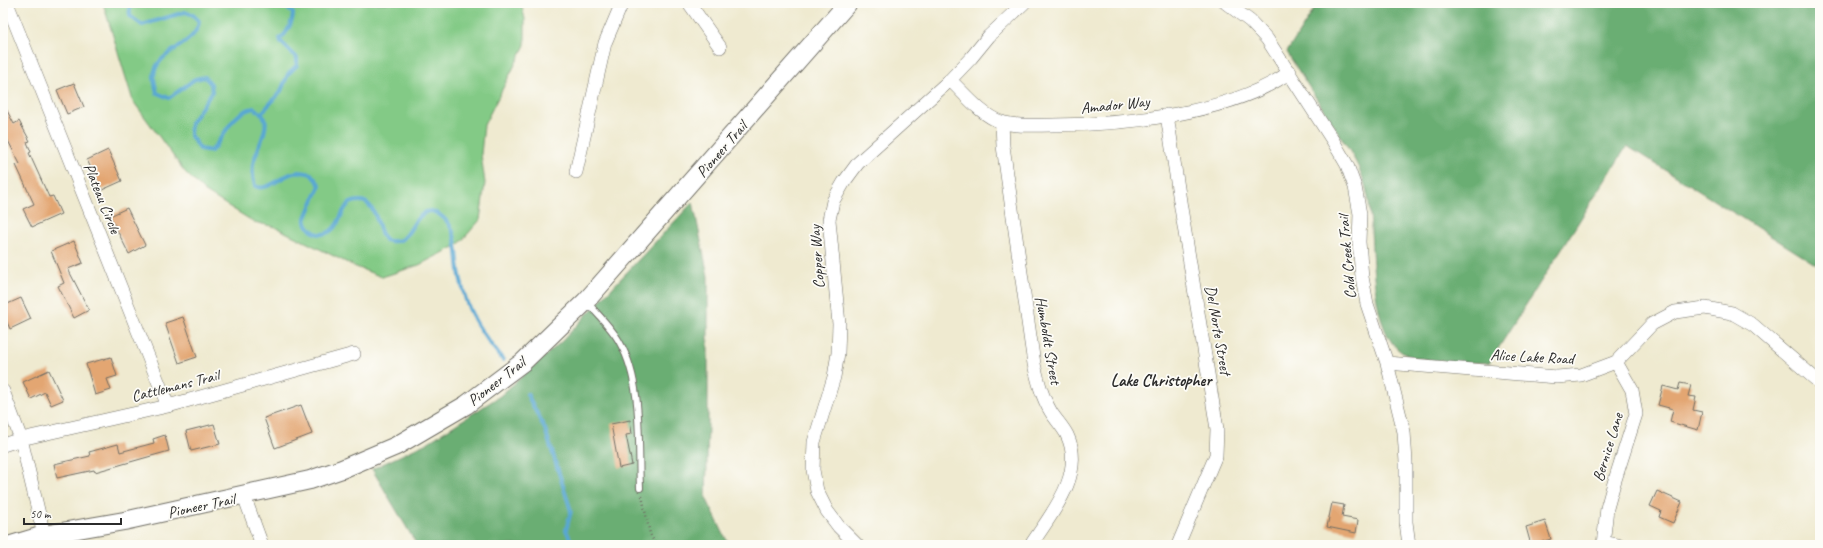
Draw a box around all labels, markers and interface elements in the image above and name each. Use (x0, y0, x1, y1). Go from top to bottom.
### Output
street label: Amador Way (1080, 91, 1152, 119)
street label: Pioneer Trail (692, 115, 754, 182)
street label: Plateau Circle (79, 160, 126, 238)
street label: Cold Creek Trail (1333, 211, 1361, 300)
street label: Copper Way (805, 223, 829, 289)
street label: Del Norte Street (1200, 284, 1236, 379)
street label: Humboldt Street (1030, 295, 1066, 388)
street label: Alice Lake Road (1490, 345, 1577, 369)
street label: Pioneer Trail (464, 351, 532, 411)
street label: Cattlemans Trail (129, 365, 224, 407)
district label: Lake Christopher (1111, 370, 1213, 391)
street label: Bernice Lane (1588, 409, 1628, 484)
street label: Pioneer Trail (166, 488, 240, 523)
scale bar (24, 500, 121, 526)
text: 50 m (30, 506, 52, 522)

